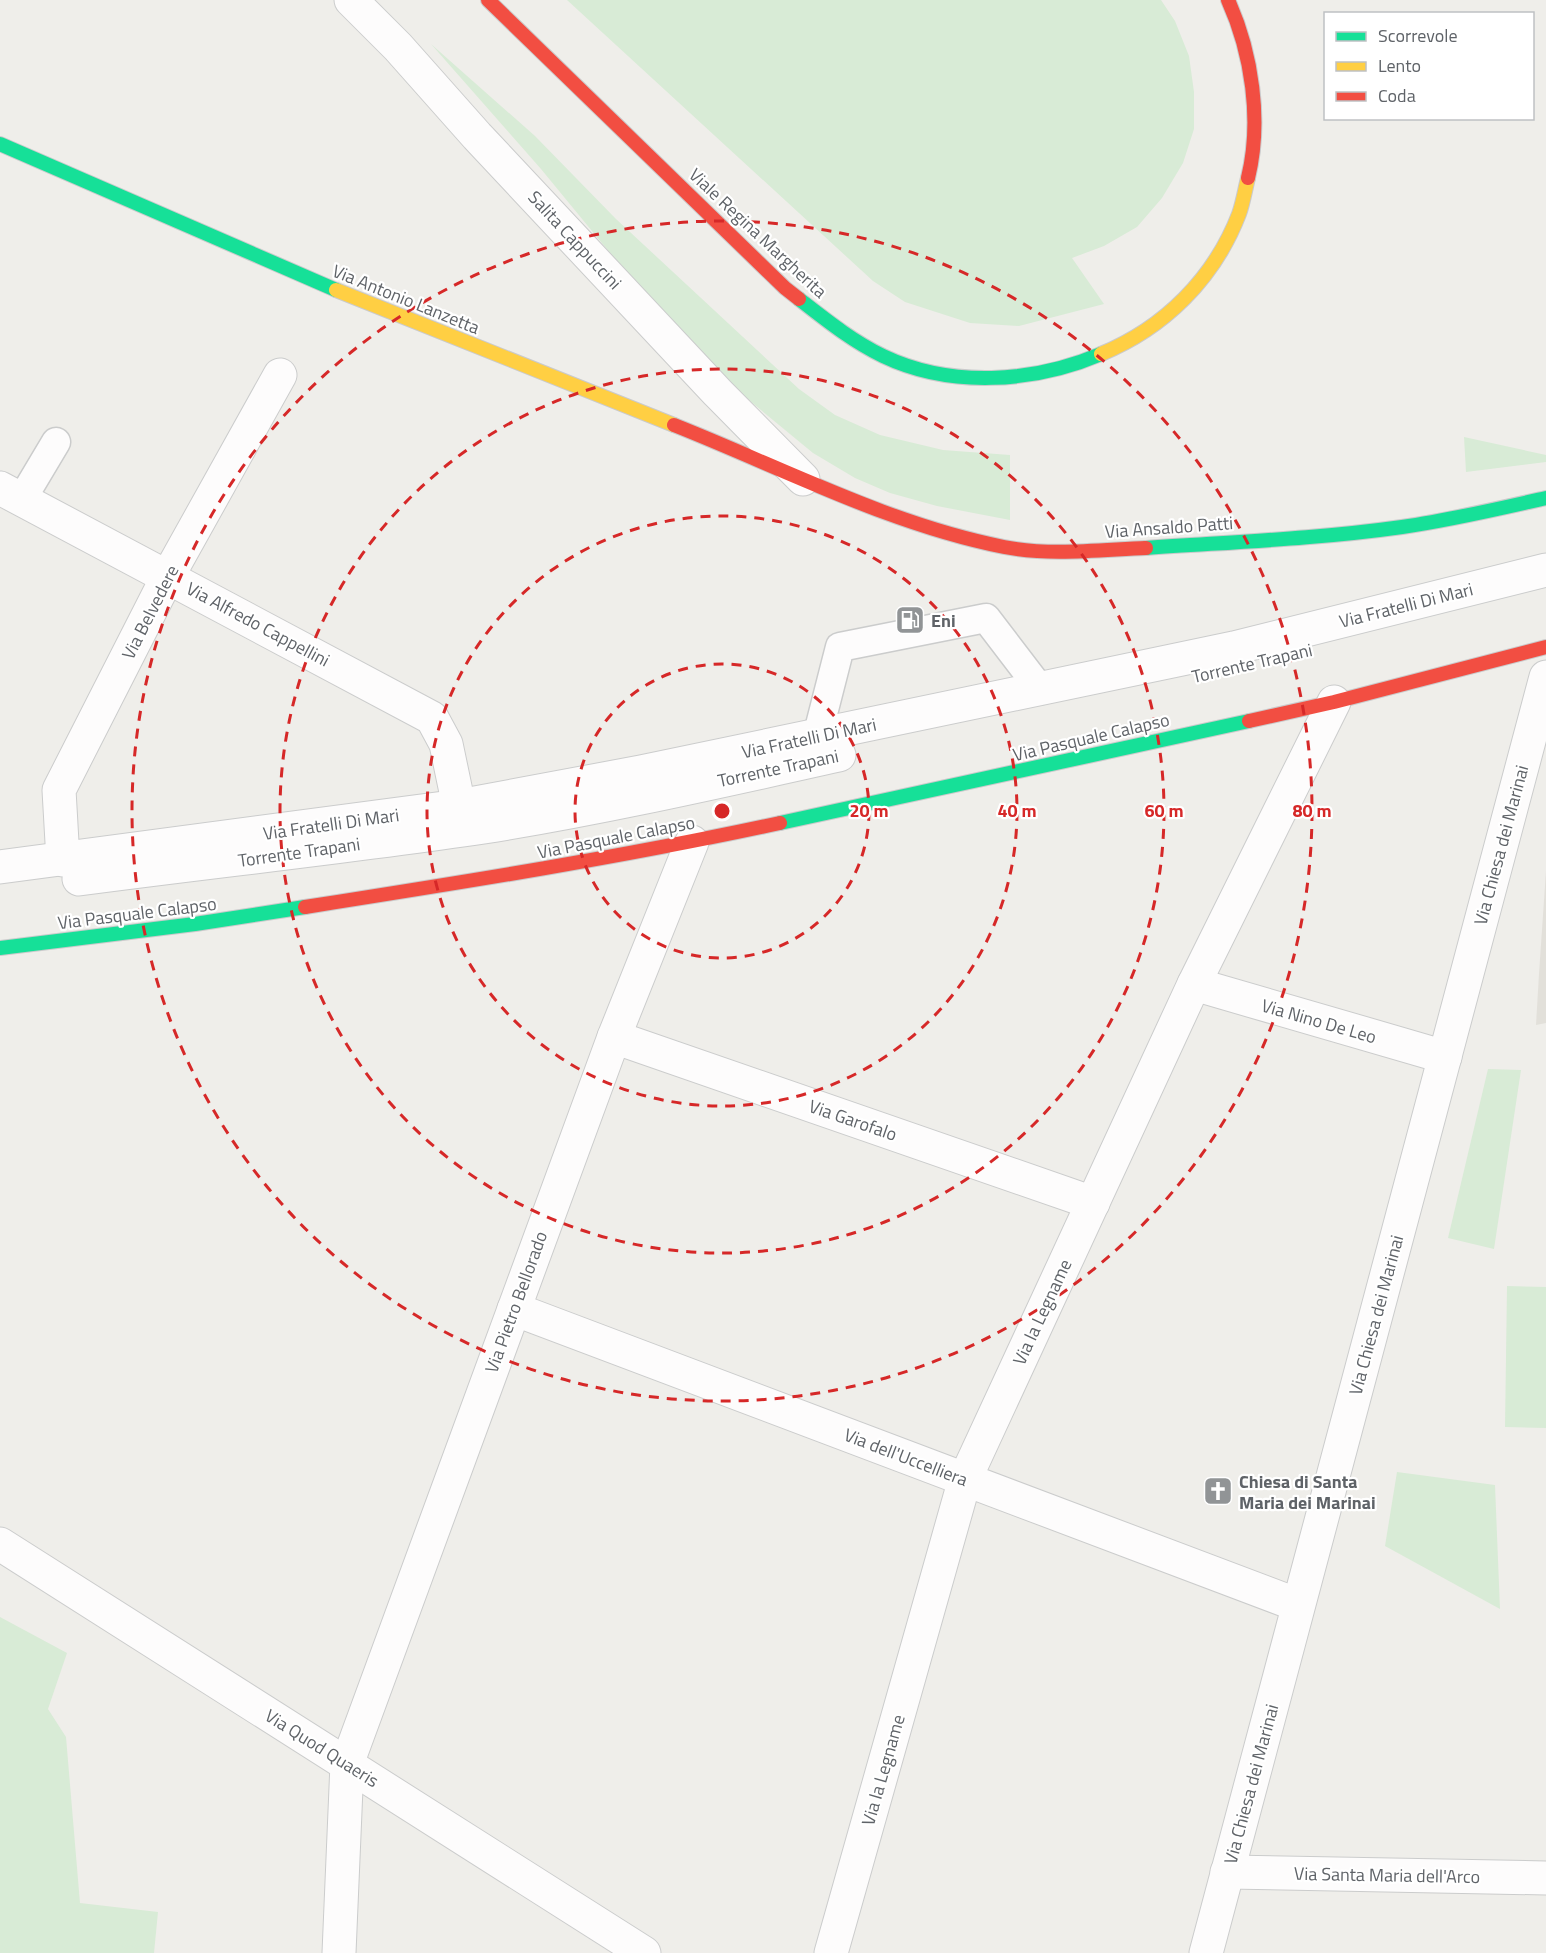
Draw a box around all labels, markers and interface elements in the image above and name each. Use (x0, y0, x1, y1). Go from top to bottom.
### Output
legend (1324, 12, 1534, 120)
text: Scorrevole (1378, 22, 1457, 49)
text: Lento (1378, 52, 1421, 79)
text: Coda (1378, 82, 1416, 109)
street label: Viale Regina Margherita (683, 162, 833, 304)
street label: Salita Cappuccini (522, 184, 628, 296)
street label: Via Antonio Lanzetta (328, 257, 484, 341)
street label: Via Ansaldo Patti (1104, 509, 1234, 545)
street label: Via Belvedere (115, 560, 185, 664)
street label: Via Alfredo Cappellini (181, 575, 335, 673)
street label: Via Fratelli Di Mari (1336, 575, 1476, 635)
fuel station icon: Eni (894, 604, 926, 636)
place label: Eni (931, 607, 956, 634)
street label: Torrente Trapani (1189, 636, 1315, 690)
street label: Via Pasquale Calapso (1010, 706, 1172, 768)
street label: Via Fratelli Di Mari (739, 711, 879, 765)
street label: Torrente Trapani (715, 742, 841, 794)
street label: Via Chiesa dei Marinai (1467, 762, 1535, 928)
text: 20 m (849, 797, 889, 824)
text: 40 m (997, 797, 1037, 824)
text: 60 m (1144, 797, 1184, 824)
text: 80 m (1292, 797, 1332, 824)
street label: Via Fratelli Di Mari (261, 801, 401, 847)
centre of rings (712, 801, 732, 821)
street label: Via Pasquale Calapso (535, 808, 697, 866)
street label: Torrente Trapani (236, 830, 362, 874)
street label: Via Pasquale Calapso (56, 890, 218, 936)
street label: Via Nino De Leo (1258, 992, 1380, 1050)
street label: Via Garofalo (805, 1092, 901, 1148)
street label: Via Pietro Bellorado (478, 1227, 554, 1377)
street label: Via Chiesa dei Marinai (1342, 1232, 1410, 1398)
street label: Via la Legname (1006, 1255, 1078, 1369)
street label: Via dell'Uccelliera (840, 1421, 972, 1493)
place label: Chiesa di Santa Maria dei Marinai (1239, 1468, 1376, 1516)
church icon: Chiesa di Santa Maria dei Marinai (1202, 1475, 1234, 1507)
street label: Via Chiesa dei Marinai (1217, 1701, 1285, 1867)
street label: Via Quod Quaeris (260, 1702, 384, 1794)
street label: Via la Legname (854, 1711, 912, 1829)
street label: Via Santa Maria dell'Arco (1294, 1860, 1480, 1890)

